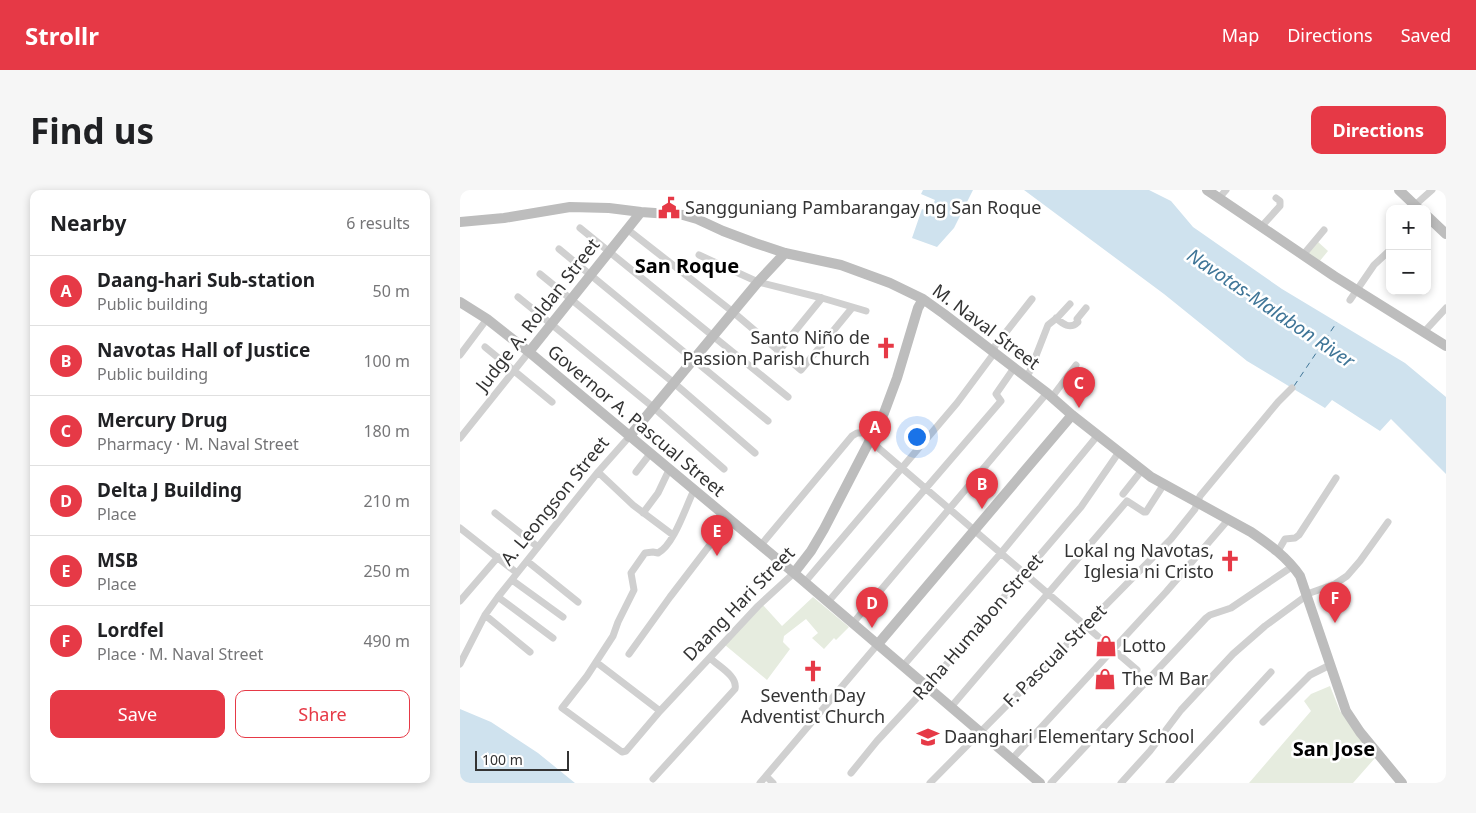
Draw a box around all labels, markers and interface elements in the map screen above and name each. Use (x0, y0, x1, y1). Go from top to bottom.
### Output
text: Strollr (25, 19, 99, 52)
text: Map (1222, 23, 1259, 47)
text: Directions (1287, 23, 1373, 47)
text: Saved (1401, 23, 1451, 47)
button: Directions (1311, 106, 1446, 154)
text: Find us (30, 107, 154, 154)
public building icon: Sangguniang Pambarangay ng San Roque (656, 195, 682, 221)
place label: Sangguniang Pambarangay ng San Roque (685, 195, 1042, 219)
map controls (1386, 205, 1431, 295)
button: + (1386, 205, 1431, 250)
text: Nearby (50, 209, 126, 237)
text: 6 results (346, 212, 410, 234)
street label: Judge A. Roldan Street (469, 233, 605, 397)
water label: Navotas-Malabon River (1182, 242, 1361, 375)
button: − (1386, 250, 1431, 295)
district label: San Roque (635, 252, 739, 279)
text: Daang-hari Sub-station (97, 267, 315, 293)
street label: M. Naval Street (928, 278, 1046, 375)
text: A (60, 280, 72, 302)
text: 50 m (373, 280, 410, 302)
text: Public building (97, 293, 208, 315)
place label: Santo Niño de Passion Parish Church (682, 325, 870, 370)
church icon: Santo Niño de Passion Parish Church (873, 335, 899, 361)
text: Navotas Hall of Justice (97, 337, 310, 363)
street label: Governor A. Pascual Street (543, 339, 731, 502)
text: B (61, 350, 71, 372)
text: 100 m (363, 350, 410, 372)
text: Public building (97, 363, 208, 385)
pin: C (1063, 367, 1095, 408)
text: Mercury Drug (97, 407, 228, 433)
pin: A (859, 411, 891, 452)
text: C (61, 420, 71, 442)
text: 180 m (363, 420, 410, 442)
your location (904, 424, 930, 450)
street label: A. Leongson Street (495, 431, 614, 570)
text: Pharmacy · M. Naval Street (97, 433, 299, 455)
pin: B (966, 468, 998, 509)
text: Delta J Building (97, 477, 242, 503)
text: D (60, 490, 72, 512)
text: 210 m (363, 490, 410, 512)
text: Place (97, 503, 137, 525)
pin: E (701, 515, 733, 556)
place label: Lokal ng Navotas, Iglesia ni Cristo (1064, 538, 1214, 583)
street label: Daang Hari Street (677, 540, 800, 666)
text: MSB (97, 547, 138, 573)
street label: Raha Humabon Street (907, 548, 1048, 705)
church icon: Lokal ng Navotas, Iglesia ni Cristo (1217, 548, 1243, 574)
text: E (62, 560, 70, 582)
text: 250 m (363, 560, 410, 582)
text: Place (97, 573, 137, 595)
pin: F (1319, 582, 1351, 623)
pin: D (856, 587, 888, 628)
street label: F. Pascual Street (997, 598, 1112, 712)
text: Lordfel (97, 617, 164, 643)
text: F (62, 630, 70, 652)
text: 490 m (363, 630, 410, 652)
shop icon: Lotto (1093, 633, 1119, 659)
place label: Lotto (1122, 633, 1166, 657)
text: Place · M. Naval Street (97, 643, 263, 665)
church icon: Seventh Day Adventist Church (800, 658, 826, 684)
shop icon: The M Bar (1092, 666, 1118, 692)
place label: The M Bar (1122, 666, 1209, 690)
place label: Seventh Day Adventist Church (741, 683, 885, 728)
button: Save (50, 690, 225, 738)
button: Share (235, 690, 410, 738)
school or university icon: Daanghari Elementary School (915, 724, 941, 750)
place label: Daanghari Elementary School (944, 724, 1194, 748)
district label: San Jose (1293, 735, 1375, 762)
scale bar (475, 748, 569, 771)
text: 100 m (482, 750, 523, 769)

